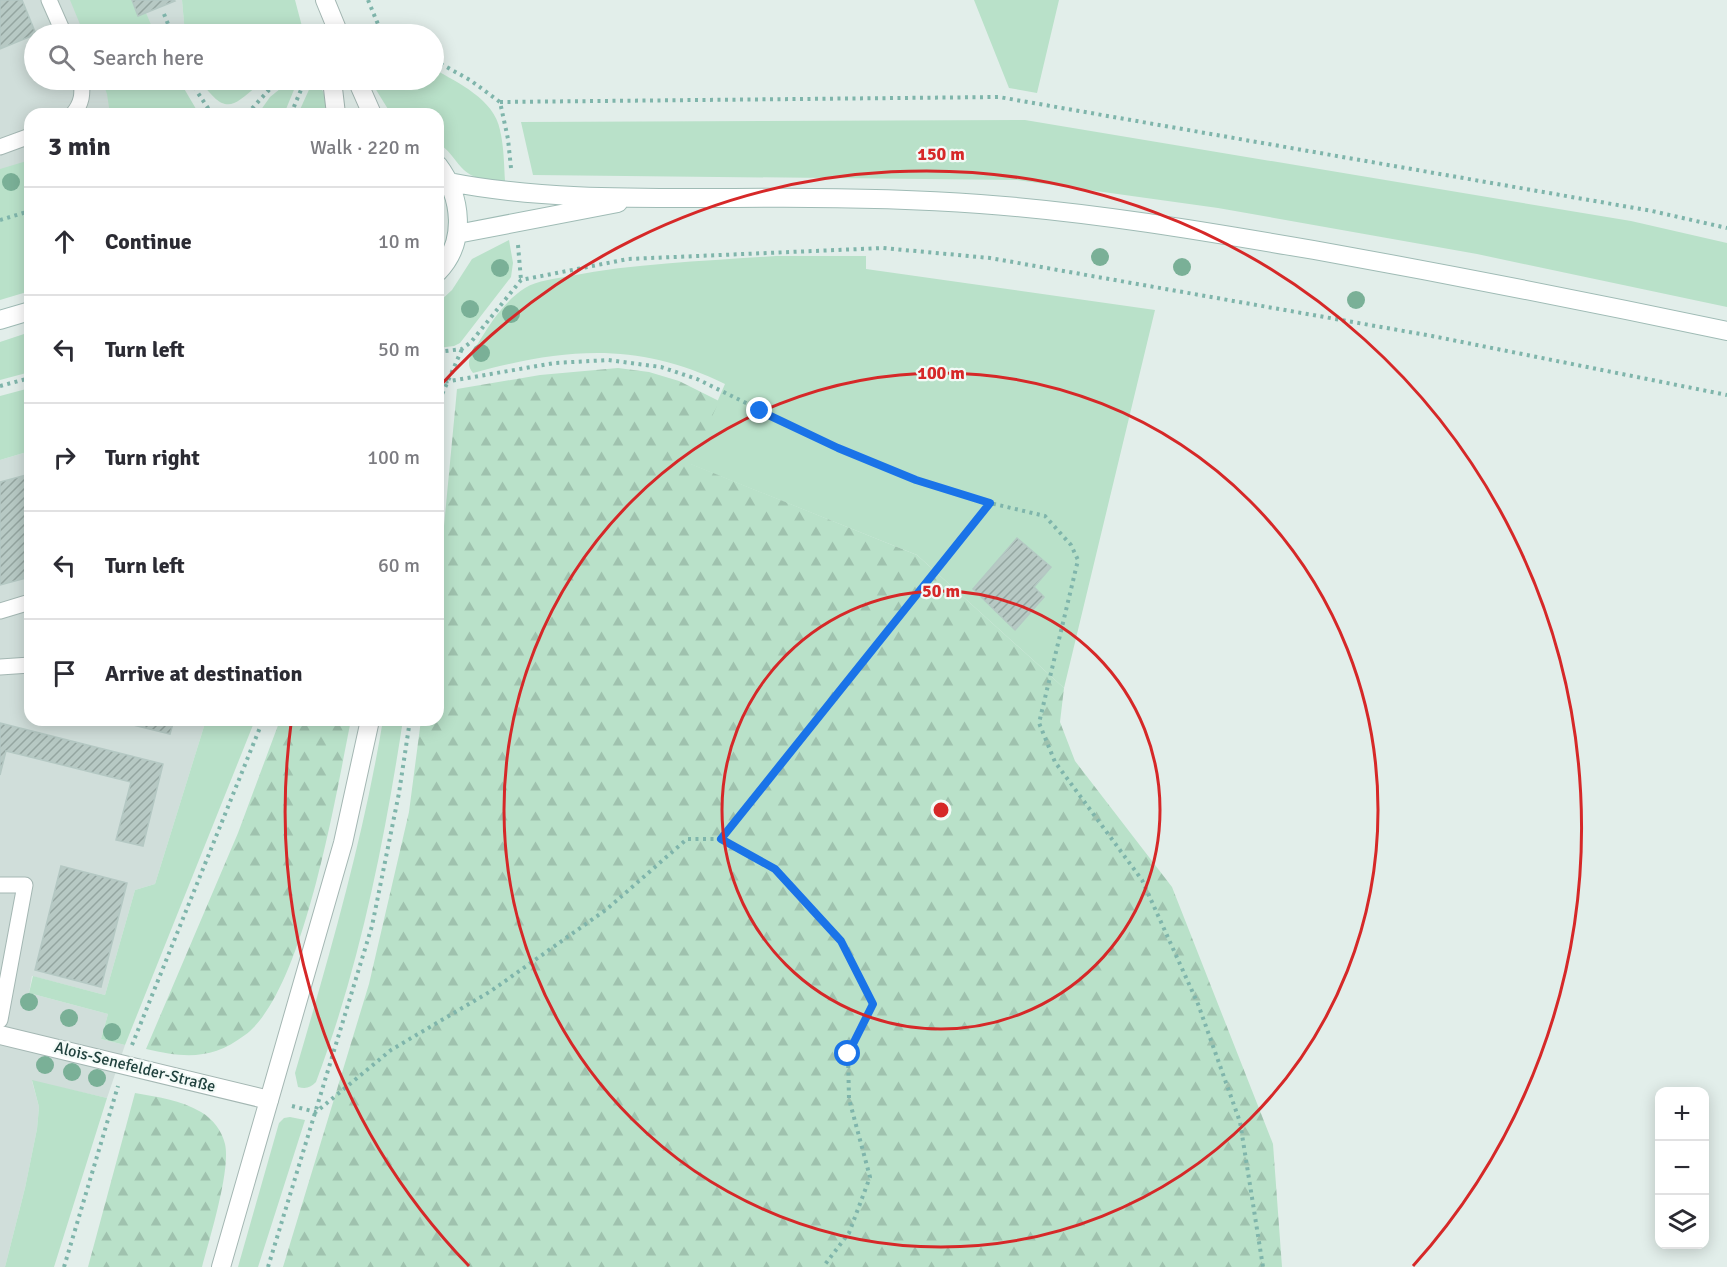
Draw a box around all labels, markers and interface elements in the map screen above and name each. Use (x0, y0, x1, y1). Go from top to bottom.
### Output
search box (24, 24, 444, 90)
icon: search (45, 41, 78, 74)
text: Search here (93, 44, 204, 71)
text: 3 min (48, 131, 111, 163)
text: Walk · 220 m (310, 135, 420, 160)
text: 150 m (917, 143, 965, 165)
icon: ahead (48, 225, 81, 258)
text: Continue (105, 228, 192, 255)
text: 10 m (378, 229, 420, 254)
icon: left (48, 333, 81, 366)
text: Turn left (105, 336, 185, 363)
text: 50 m (378, 337, 420, 362)
text: 100 m (917, 362, 965, 384)
route end (746, 397, 772, 423)
icon: right (48, 441, 81, 474)
text: Turn right (105, 444, 200, 471)
text: 100 m (367, 445, 420, 470)
icon: left (48, 549, 81, 582)
text: Turn left (105, 552, 185, 579)
text: 60 m (378, 553, 420, 578)
text: 50 m (922, 580, 960, 602)
icon: arrive (48, 657, 81, 690)
text: Arrive at destination (105, 660, 302, 687)
centre of rings (931, 800, 951, 820)
street label: Alois-Senefelder-Straße (52, 1037, 218, 1097)
route start (834, 1040, 860, 1066)
map controls (1655, 1087, 1709, 1249)
button: + (1655, 1087, 1709, 1141)
button: − (1655, 1141, 1709, 1195)
button: layers (1655, 1195, 1709, 1249)

